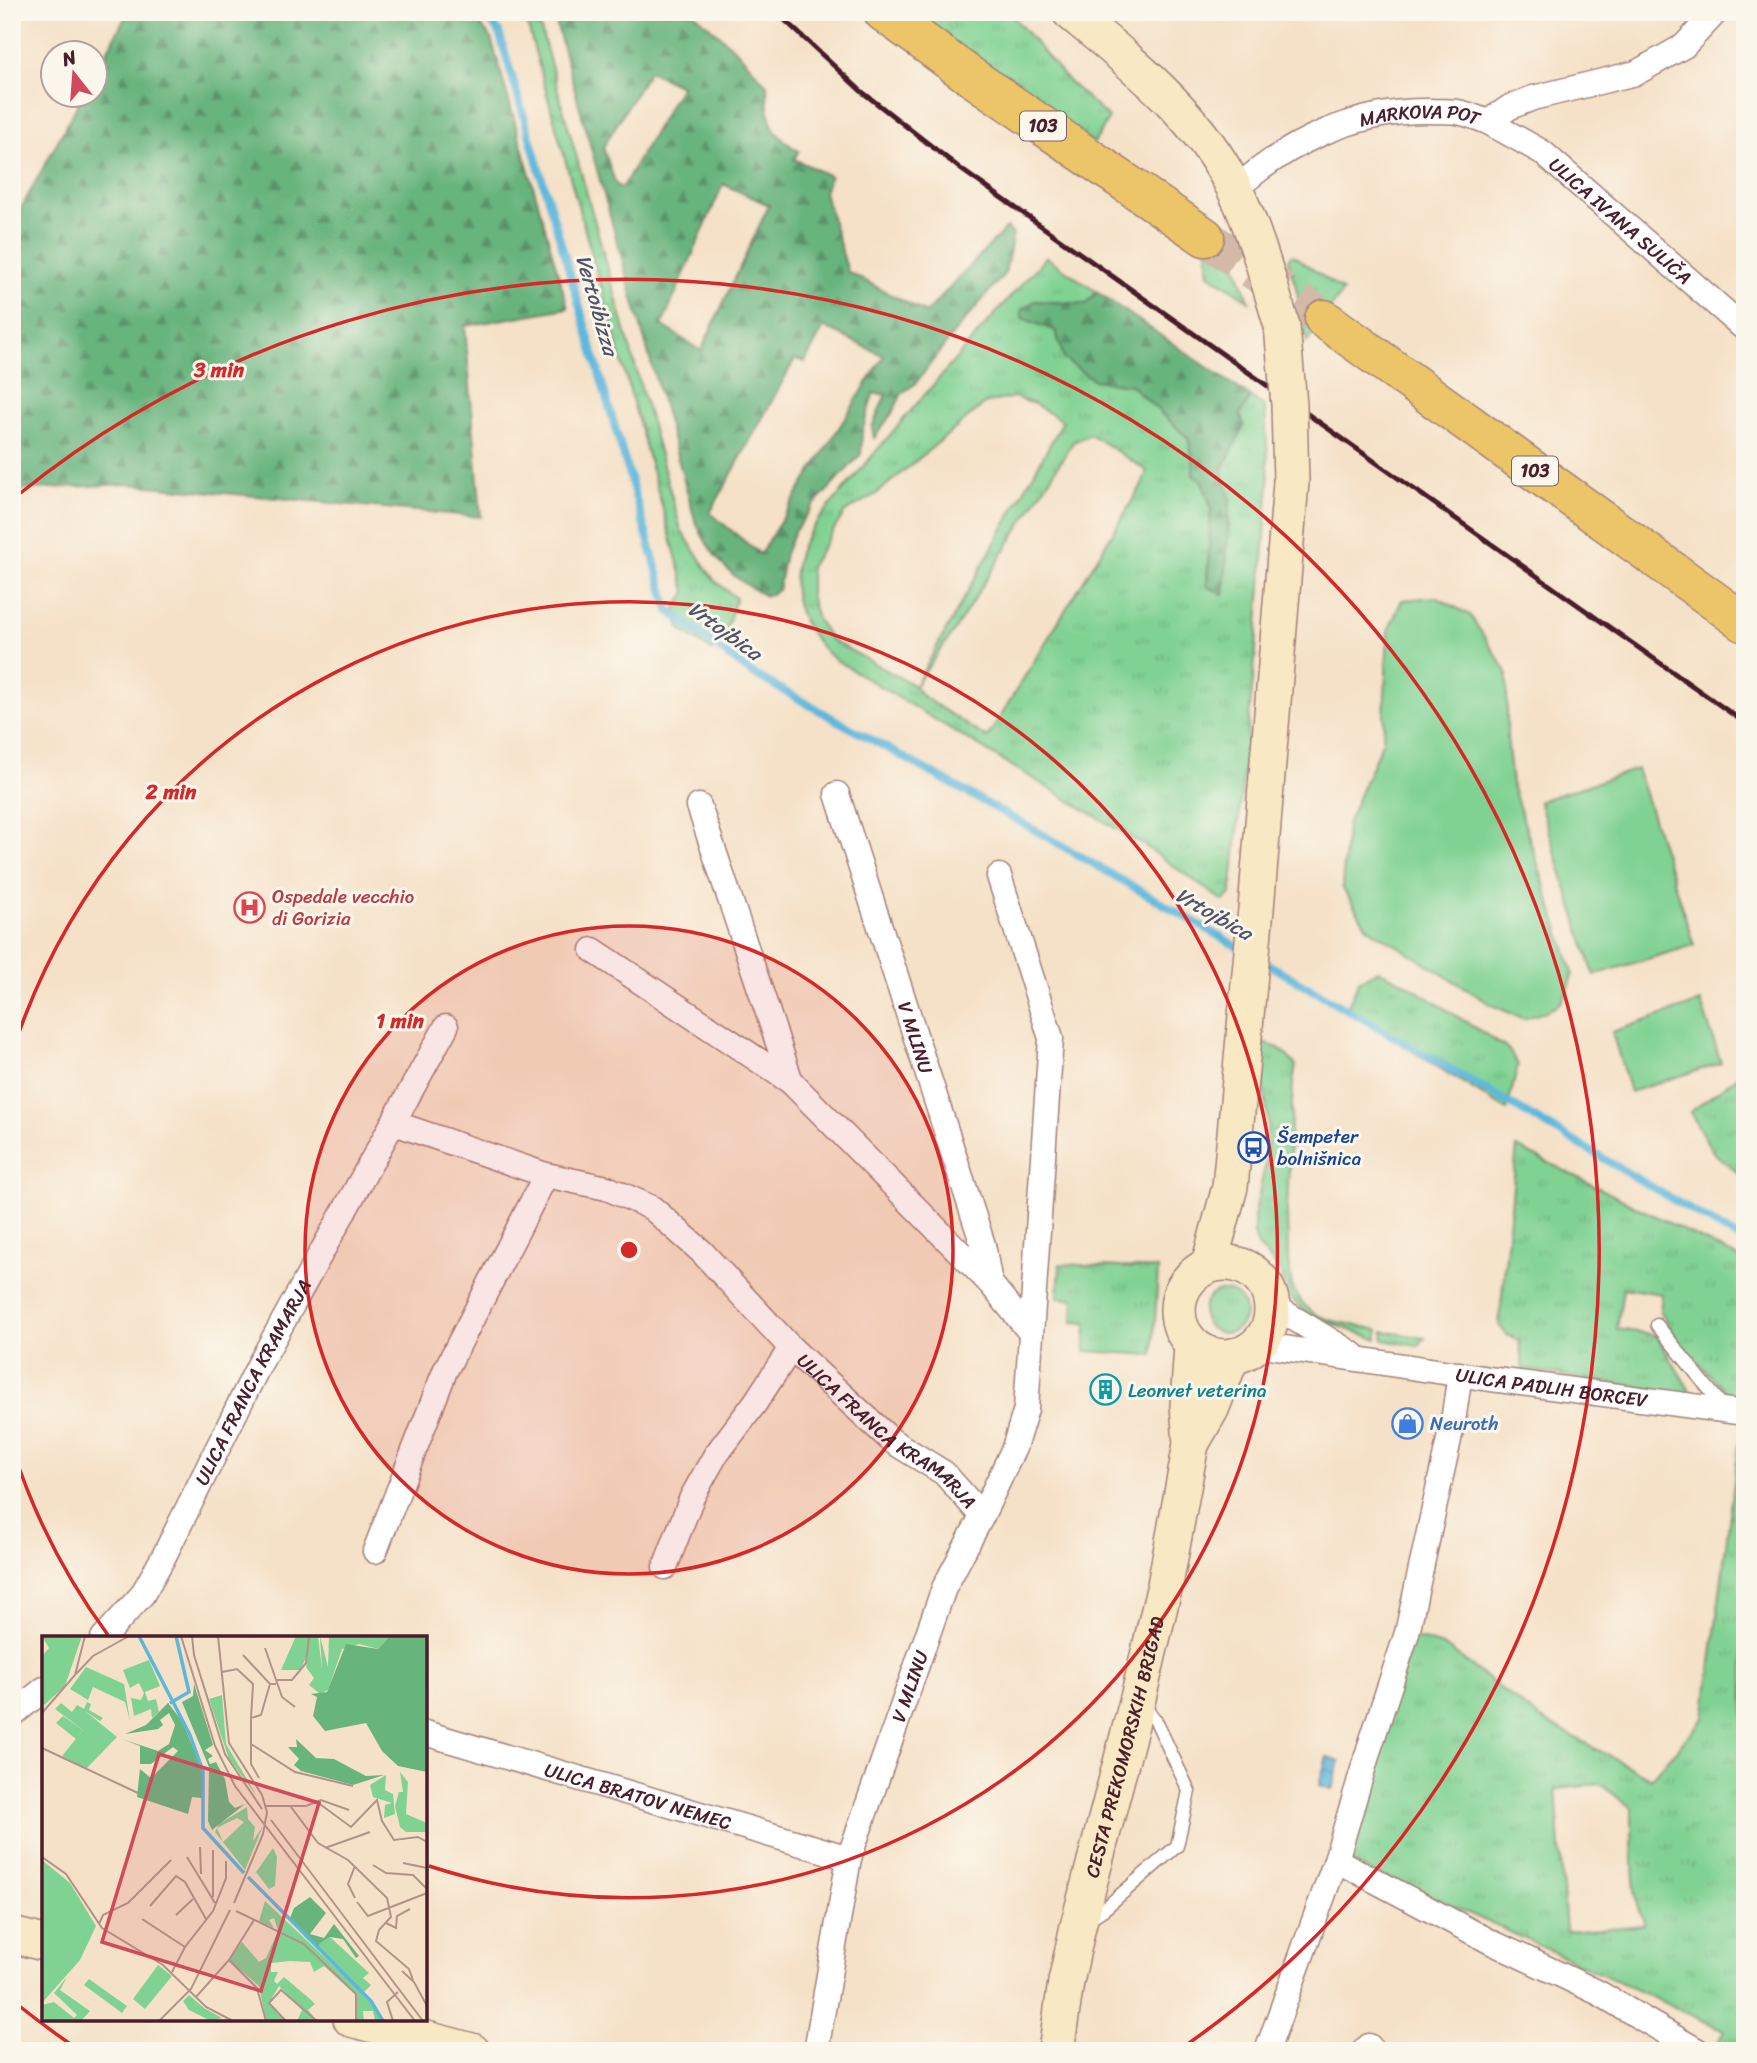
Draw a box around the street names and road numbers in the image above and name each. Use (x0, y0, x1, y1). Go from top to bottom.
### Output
street label: MARKOVA POT (1355, 94, 1487, 136)
road number: 103 (1020, 112, 1066, 140)
street label: ULICA IVANA SULIČA (1541, 148, 1700, 293)
road number: 103 (1512, 457, 1558, 486)
street label: V MLINU (889, 997, 943, 1079)
street label: ULICA FRANCA KRAMARJA (185, 1273, 320, 1491)
street label: ULICA FRANCA KRAMARJA (789, 1345, 985, 1516)
street label: ULICA PADLIH BORCEV (1454, 1358, 1650, 1416)
street label: CESTA PREKOMORSKIH BRIGAD (1075, 1612, 1174, 1881)
street label: V MLINU (882, 1645, 938, 1727)
street label: ULICA BRATOV NEMEC (541, 1753, 736, 1839)

